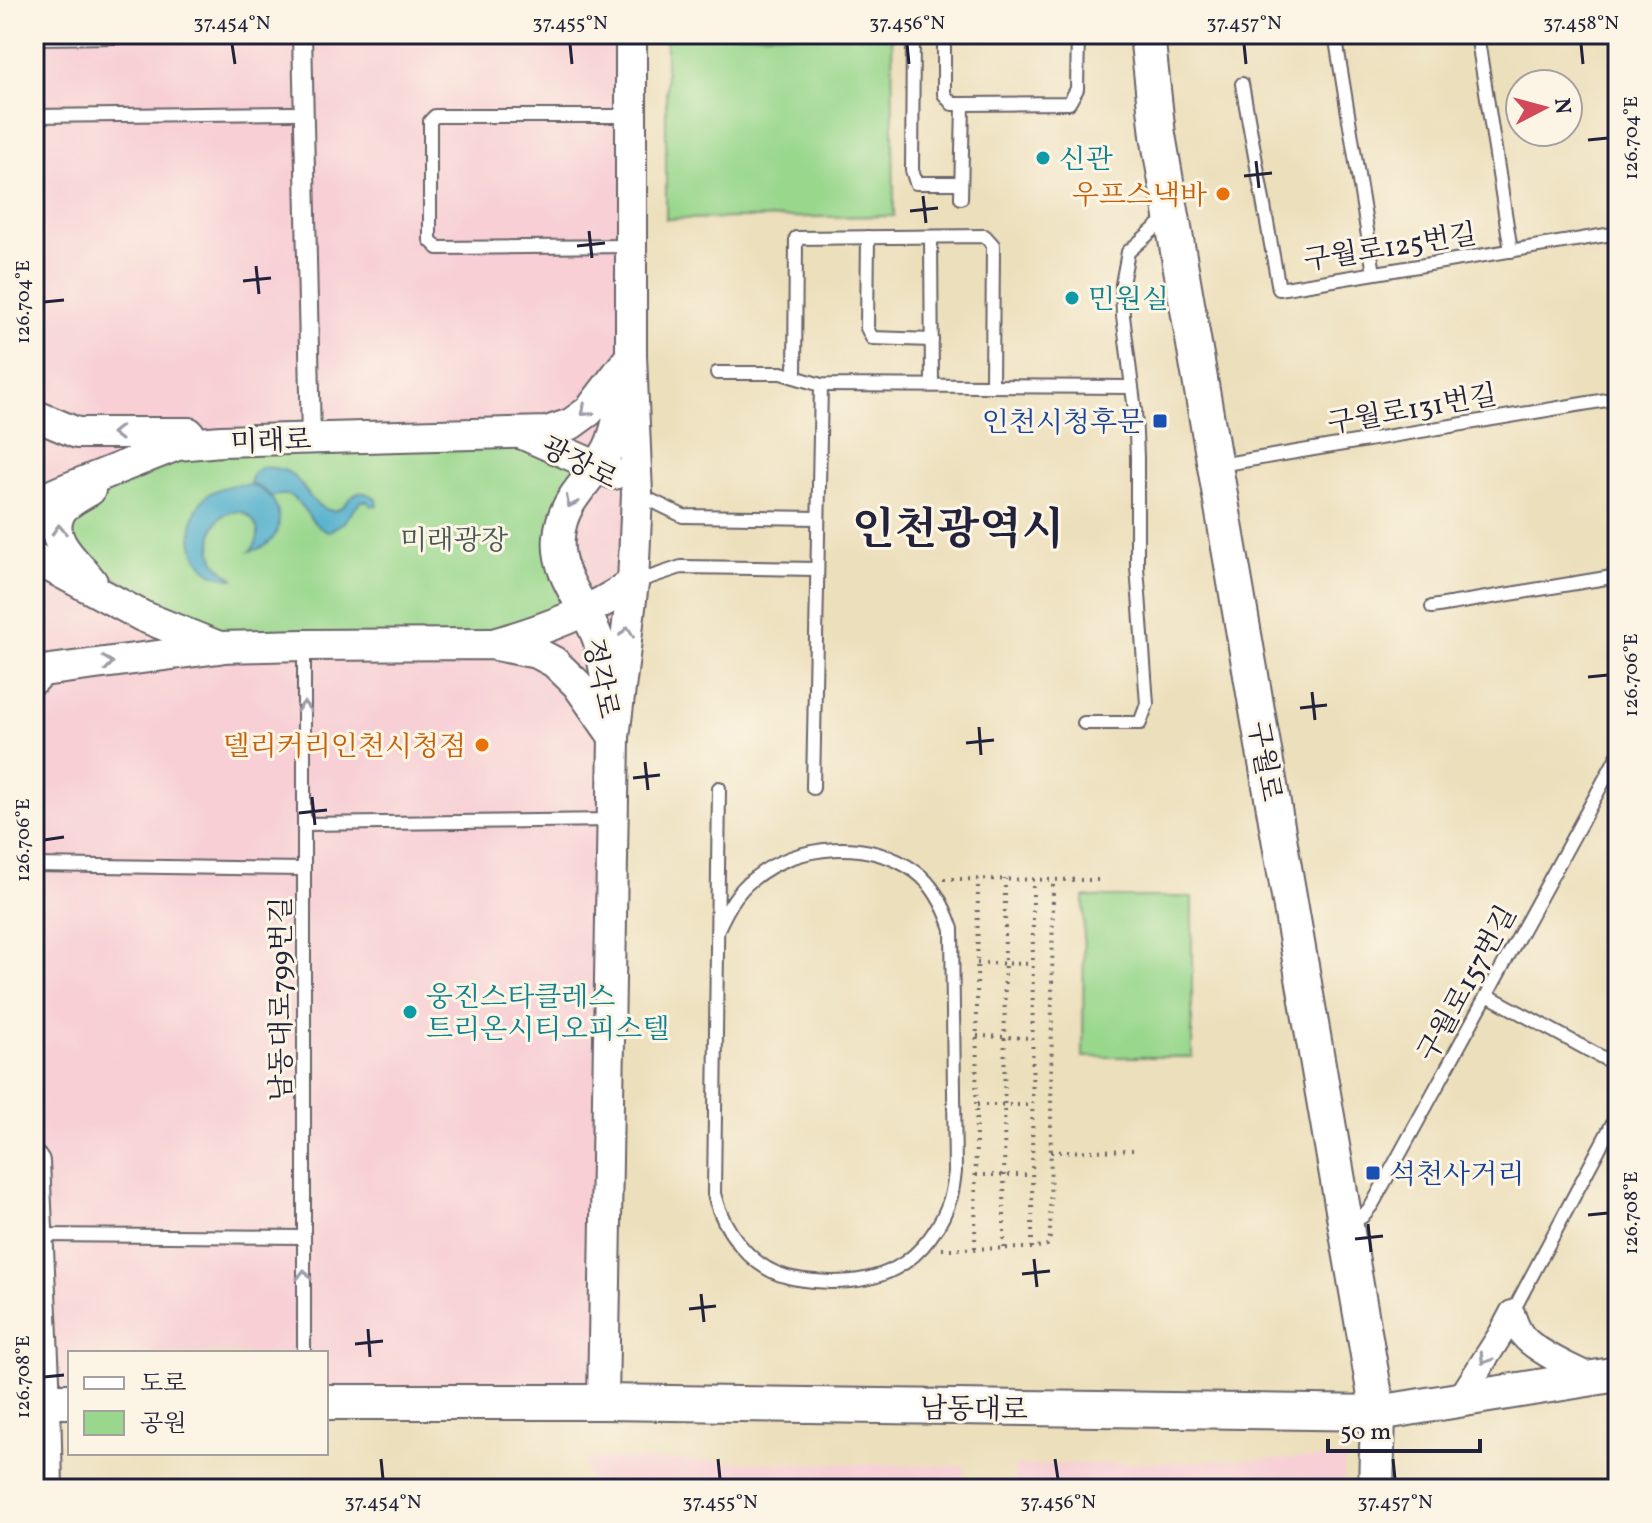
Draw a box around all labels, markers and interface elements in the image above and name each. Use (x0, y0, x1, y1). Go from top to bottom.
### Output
text: 37.454°N (193, 10, 271, 38)
text: 37.455°N (532, 10, 608, 38)
text: 37.456°N (869, 10, 945, 38)
text: 37.457°N (1206, 10, 1282, 38)
text: 37.458°N (1543, 10, 1619, 38)
north arrow (1504, 68, 1584, 148)
text: 126.704°E (1618, 96, 1646, 180)
text: N (1545, 97, 1578, 116)
place label: 신관 (1059, 141, 1113, 180)
marker: 신관 (1034, 149, 1052, 167)
place label: 우프스낵바 (1072, 177, 1207, 216)
marker: 우프스낵바 (1214, 185, 1232, 203)
street label: 구월로125번길 (1301, 216, 1480, 281)
text: 126.704°E (10, 260, 38, 344)
place label: 민원실 (1088, 281, 1169, 320)
marker: 민원실 (1063, 289, 1081, 307)
street label: 구월로131번길 (1325, 376, 1500, 445)
one-way arrow (580, 402, 595, 416)
place label: 인천시청후문 (982, 404, 1144, 443)
marker: 인천시청후문 (1151, 412, 1169, 430)
street label: 미래로 (230, 422, 312, 463)
one-way arrow (110, 424, 123, 442)
street label: 광장로 (534, 428, 624, 500)
one-way arrow (565, 494, 581, 509)
district label: 인천광역시 (852, 501, 1064, 562)
park label: 미래광장 (400, 522, 508, 561)
one-way arrow (51, 524, 68, 537)
one-way arrow (618, 625, 635, 639)
text: 126.706°E (1618, 633, 1646, 717)
street label: 정각로 (572, 635, 627, 722)
one-way arrow (101, 655, 115, 672)
one-way arrow (295, 700, 313, 713)
street label: 구월로 (1237, 718, 1290, 805)
place label: 델리커리인천시청점 (223, 728, 466, 767)
marker: 델리커리인천시청점 (473, 736, 491, 754)
text: 126.706°E (10, 798, 38, 882)
street label: 남동대로799번길 (263, 897, 302, 1101)
street label: 구월로157번길 (1409, 899, 1527, 1069)
place label: 웅진스타클레스 트리온시티오피스텔 (426, 979, 669, 1050)
marker: 웅진스타클레스 트리온시티오피스텔 (401, 1003, 419, 1021)
place label: 석천사거리 (1389, 1156, 1524, 1195)
marker: 석천사거리 (1364, 1164, 1382, 1182)
text: 126.708°E (1618, 1171, 1646, 1255)
one-way arrow (295, 1268, 313, 1281)
text: 126.708°E (10, 1335, 38, 1419)
one-way arrow (1480, 1350, 1495, 1365)
legend (68, 1351, 328, 1455)
text: 도로 (140, 1368, 186, 1402)
street label: 남동대로 (920, 1390, 1028, 1431)
scale bar (1328, 1403, 1480, 1453)
text: 공원 (140, 1408, 186, 1442)
text: 50 m (1340, 1416, 1392, 1450)
text: 37.454°N (344, 1489, 422, 1517)
text: 37.455°N (682, 1489, 758, 1517)
text: 37.456°N (1020, 1489, 1096, 1517)
text: 37.457°N (1357, 1489, 1433, 1517)

